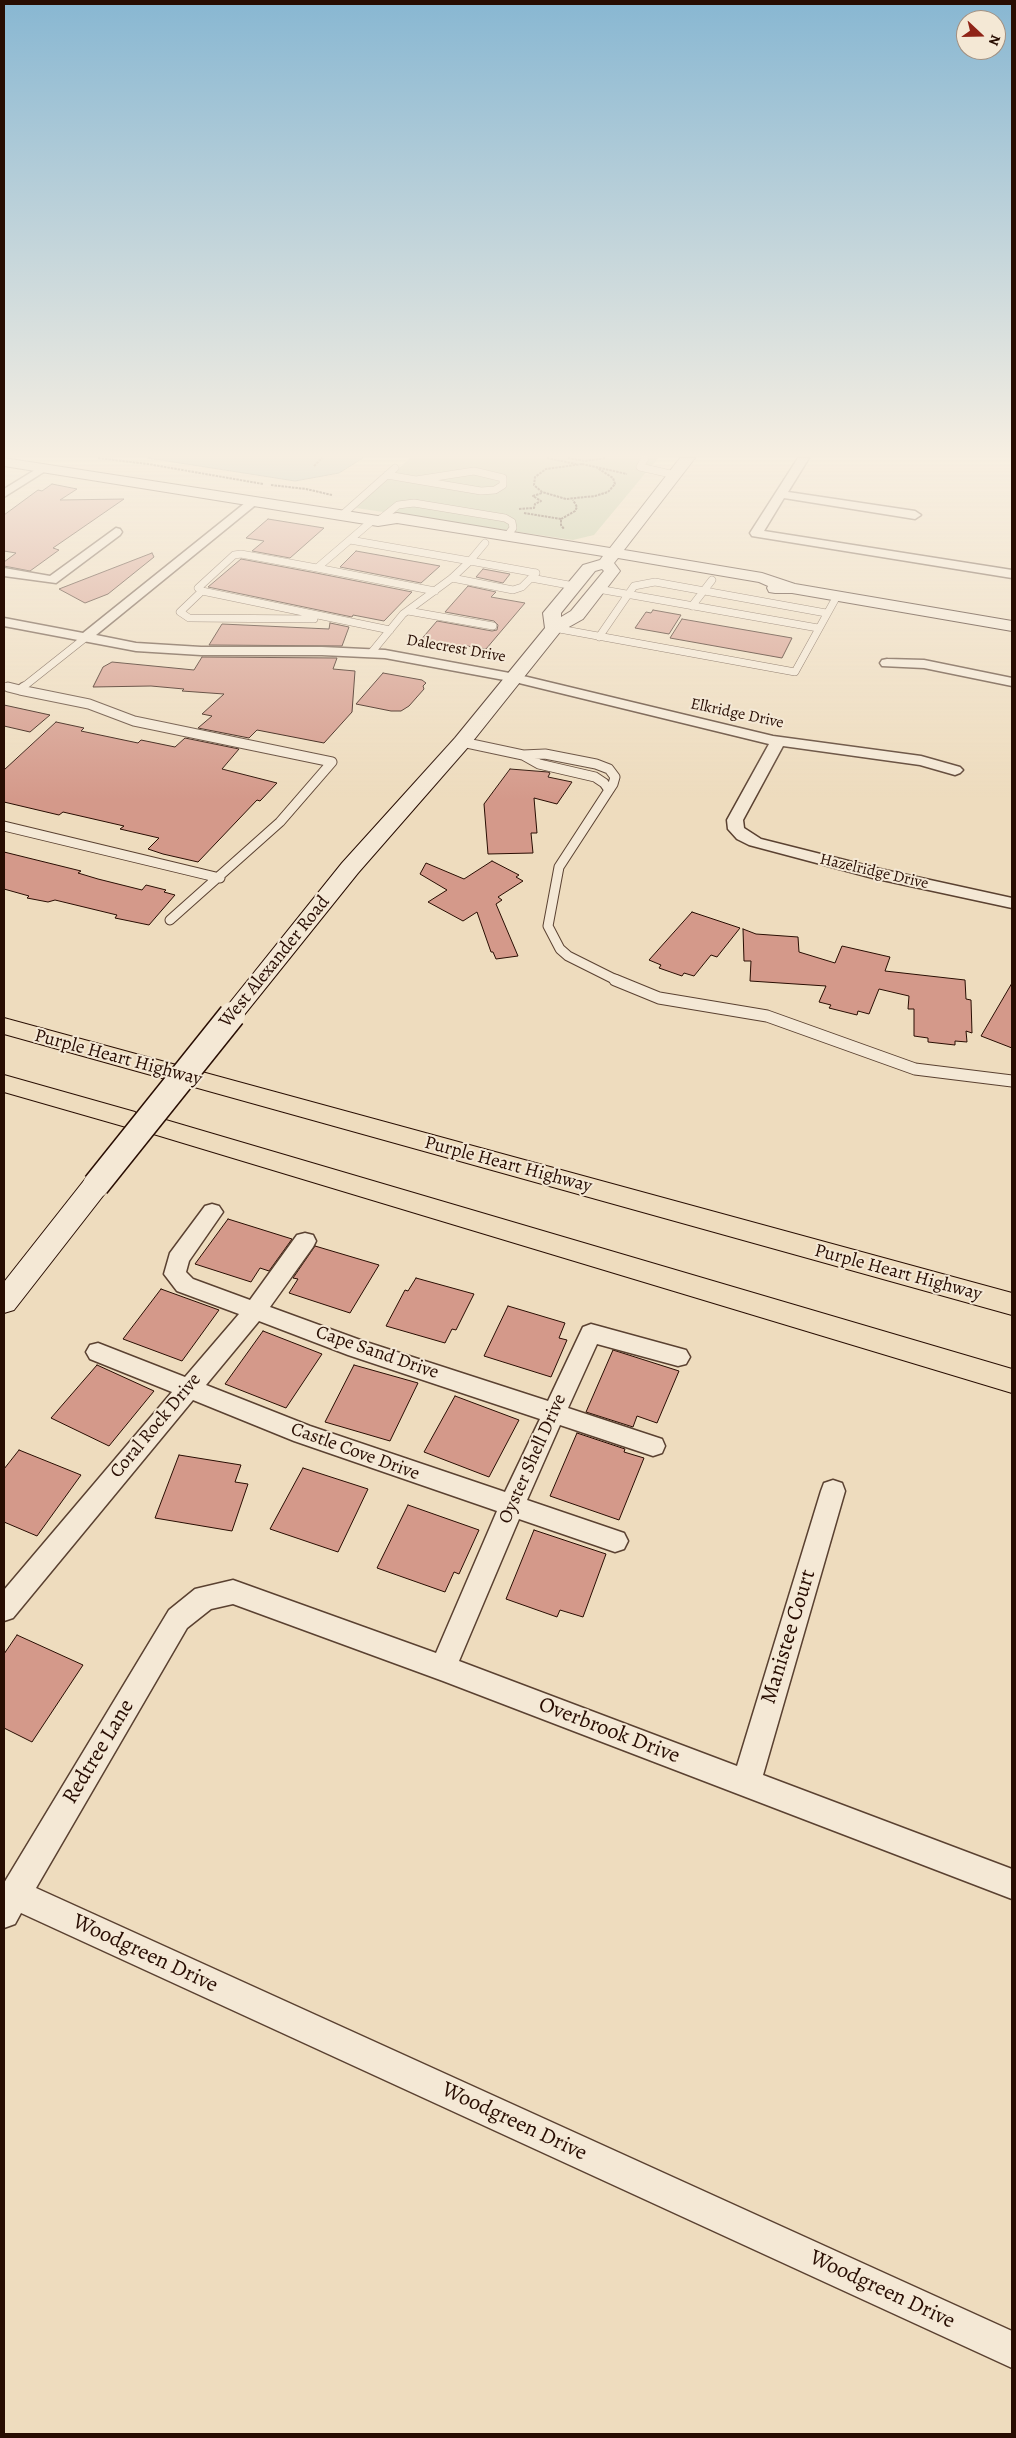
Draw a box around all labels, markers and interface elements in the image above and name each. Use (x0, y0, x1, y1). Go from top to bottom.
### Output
north arrow (956, 10, 1006, 60)
text: N (984, 32, 1005, 48)
street label: Dalecrest Drive (405, 631, 507, 667)
street label: Elkridge Drive (689, 695, 785, 733)
street label: Hazelridge Drive (818, 850, 930, 894)
street label: West Alexander Road (215, 891, 335, 1033)
street label: Purple Heart Highway (32, 1025, 204, 1091)
street label: Purple Heart Highway (422, 1132, 594, 1198)
street label: Purple Heart Highway (812, 1240, 984, 1306)
street label: Cape Sand Drive (312, 1321, 442, 1385)
street label: Coral Rock Drive (106, 1369, 206, 1483)
street label: Oyster Shell Drive (494, 1391, 572, 1527)
street label: Castle Cove Drive (288, 1418, 422, 1486)
street label: Manistee Court (756, 1567, 822, 1707)
street label: Overbrook Drive (535, 1692, 683, 1770)
street label: Redtree Lane (57, 1695, 141, 1809)
street label: Woodgreen Drive (68, 1909, 222, 1999)
street label: Woodgreen Drive (437, 2077, 591, 2167)
street label: Woodgreen Drive (805, 2245, 959, 2335)

